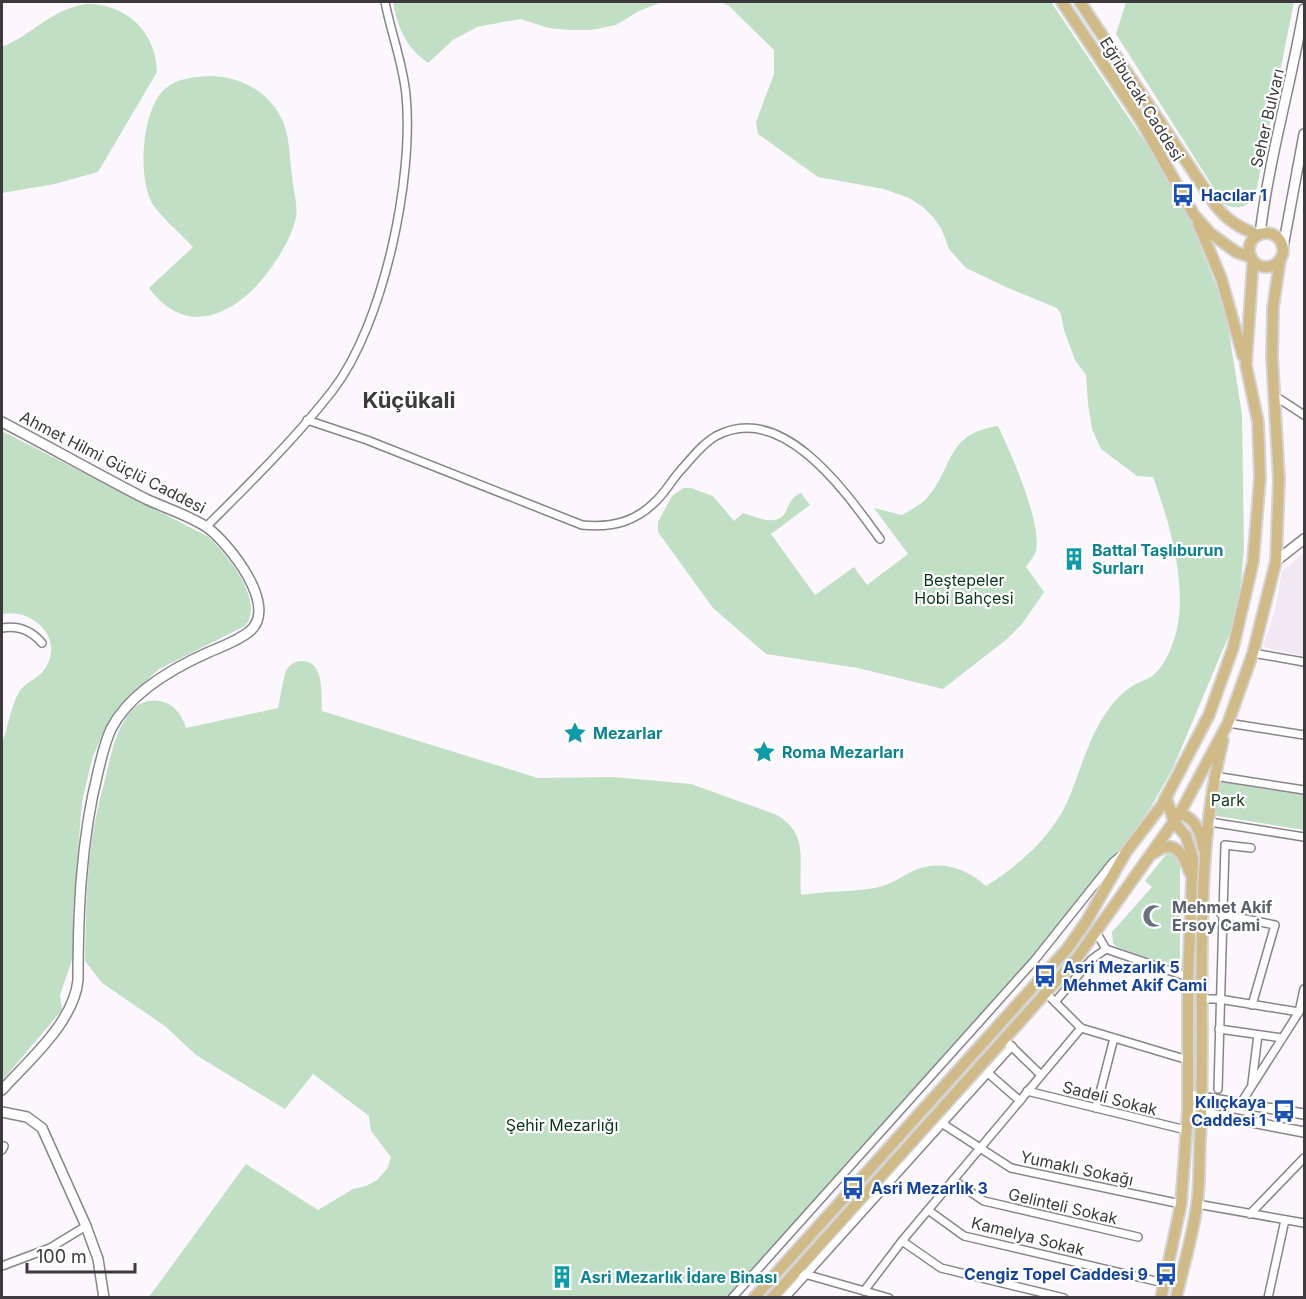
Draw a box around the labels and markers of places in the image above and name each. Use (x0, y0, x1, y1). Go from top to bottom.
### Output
bus stop icon: Hacılar 1 (1170, 182, 1196, 208)
place label: Hacılar 1 (1201, 185, 1267, 205)
place label: Battal Taşlıburun Surları (1092, 540, 1223, 578)
building icon: Battal Taşlıburun Surları (1061, 546, 1087, 572)
place icon: Mezarlar (562, 720, 588, 746)
place label: Mezarlar (593, 723, 663, 743)
place icon: Roma Mezarları (751, 739, 777, 765)
place label: Roma Mezarları (782, 742, 904, 762)
place label: Mehmet Akif Ersoy Cami (1172, 897, 1273, 935)
mosque icon: Mehmet Akif Ersoy Cami (1141, 903, 1167, 929)
place label: Asri Mezarlık 5 Mehmet Akif Cami (1063, 957, 1207, 995)
bus stop icon: Asri Mezarlık 5 Mehmet Akif Cami (1032, 963, 1058, 989)
place label: Kılıçkaya Caddesi 1 (1191, 1092, 1266, 1130)
bus stop icon: Kılıçkaya Caddesi 1 (1271, 1098, 1297, 1124)
bus stop icon: Asri Mezarlık 3 (840, 1175, 866, 1201)
place label: Asri Mezarlık 3 (871, 1178, 988, 1198)
bus stop icon: Cengiz Topel Caddesi 9 (1153, 1261, 1179, 1287)
building icon: Asri Mezarlık İdare Binası (549, 1264, 575, 1290)
place label: Cengiz Topel Caddesi 9 (964, 1264, 1148, 1284)
place label: Asri Mezarlık İdare Binası (580, 1267, 777, 1287)

